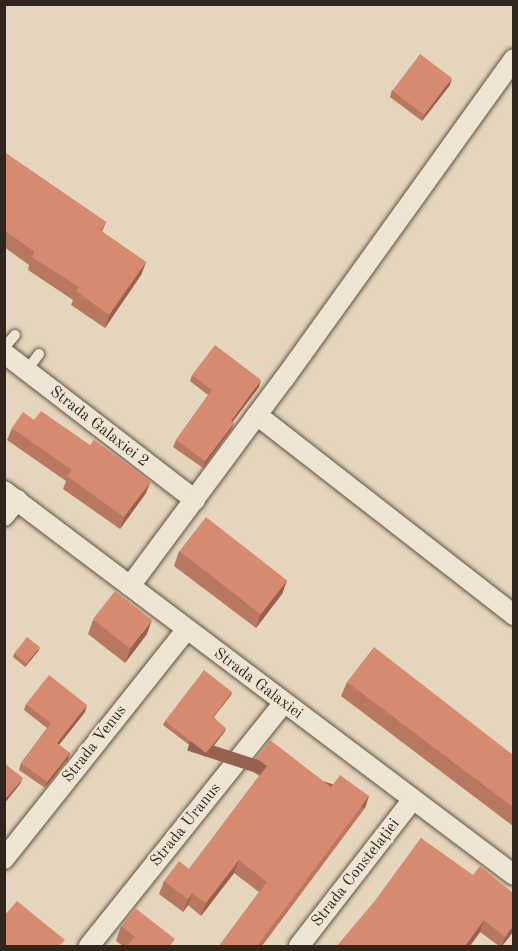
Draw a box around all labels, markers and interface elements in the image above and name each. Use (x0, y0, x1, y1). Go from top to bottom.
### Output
street label: Strada Galaxiei 2 (46, 382, 152, 472)
street label: Strada Galaxiei (210, 644, 306, 724)
street label: Strada Venus (59, 701, 131, 787)
street label: Strada Uranus (147, 779, 225, 871)
street label: Strada Constelației (308, 815, 404, 931)

